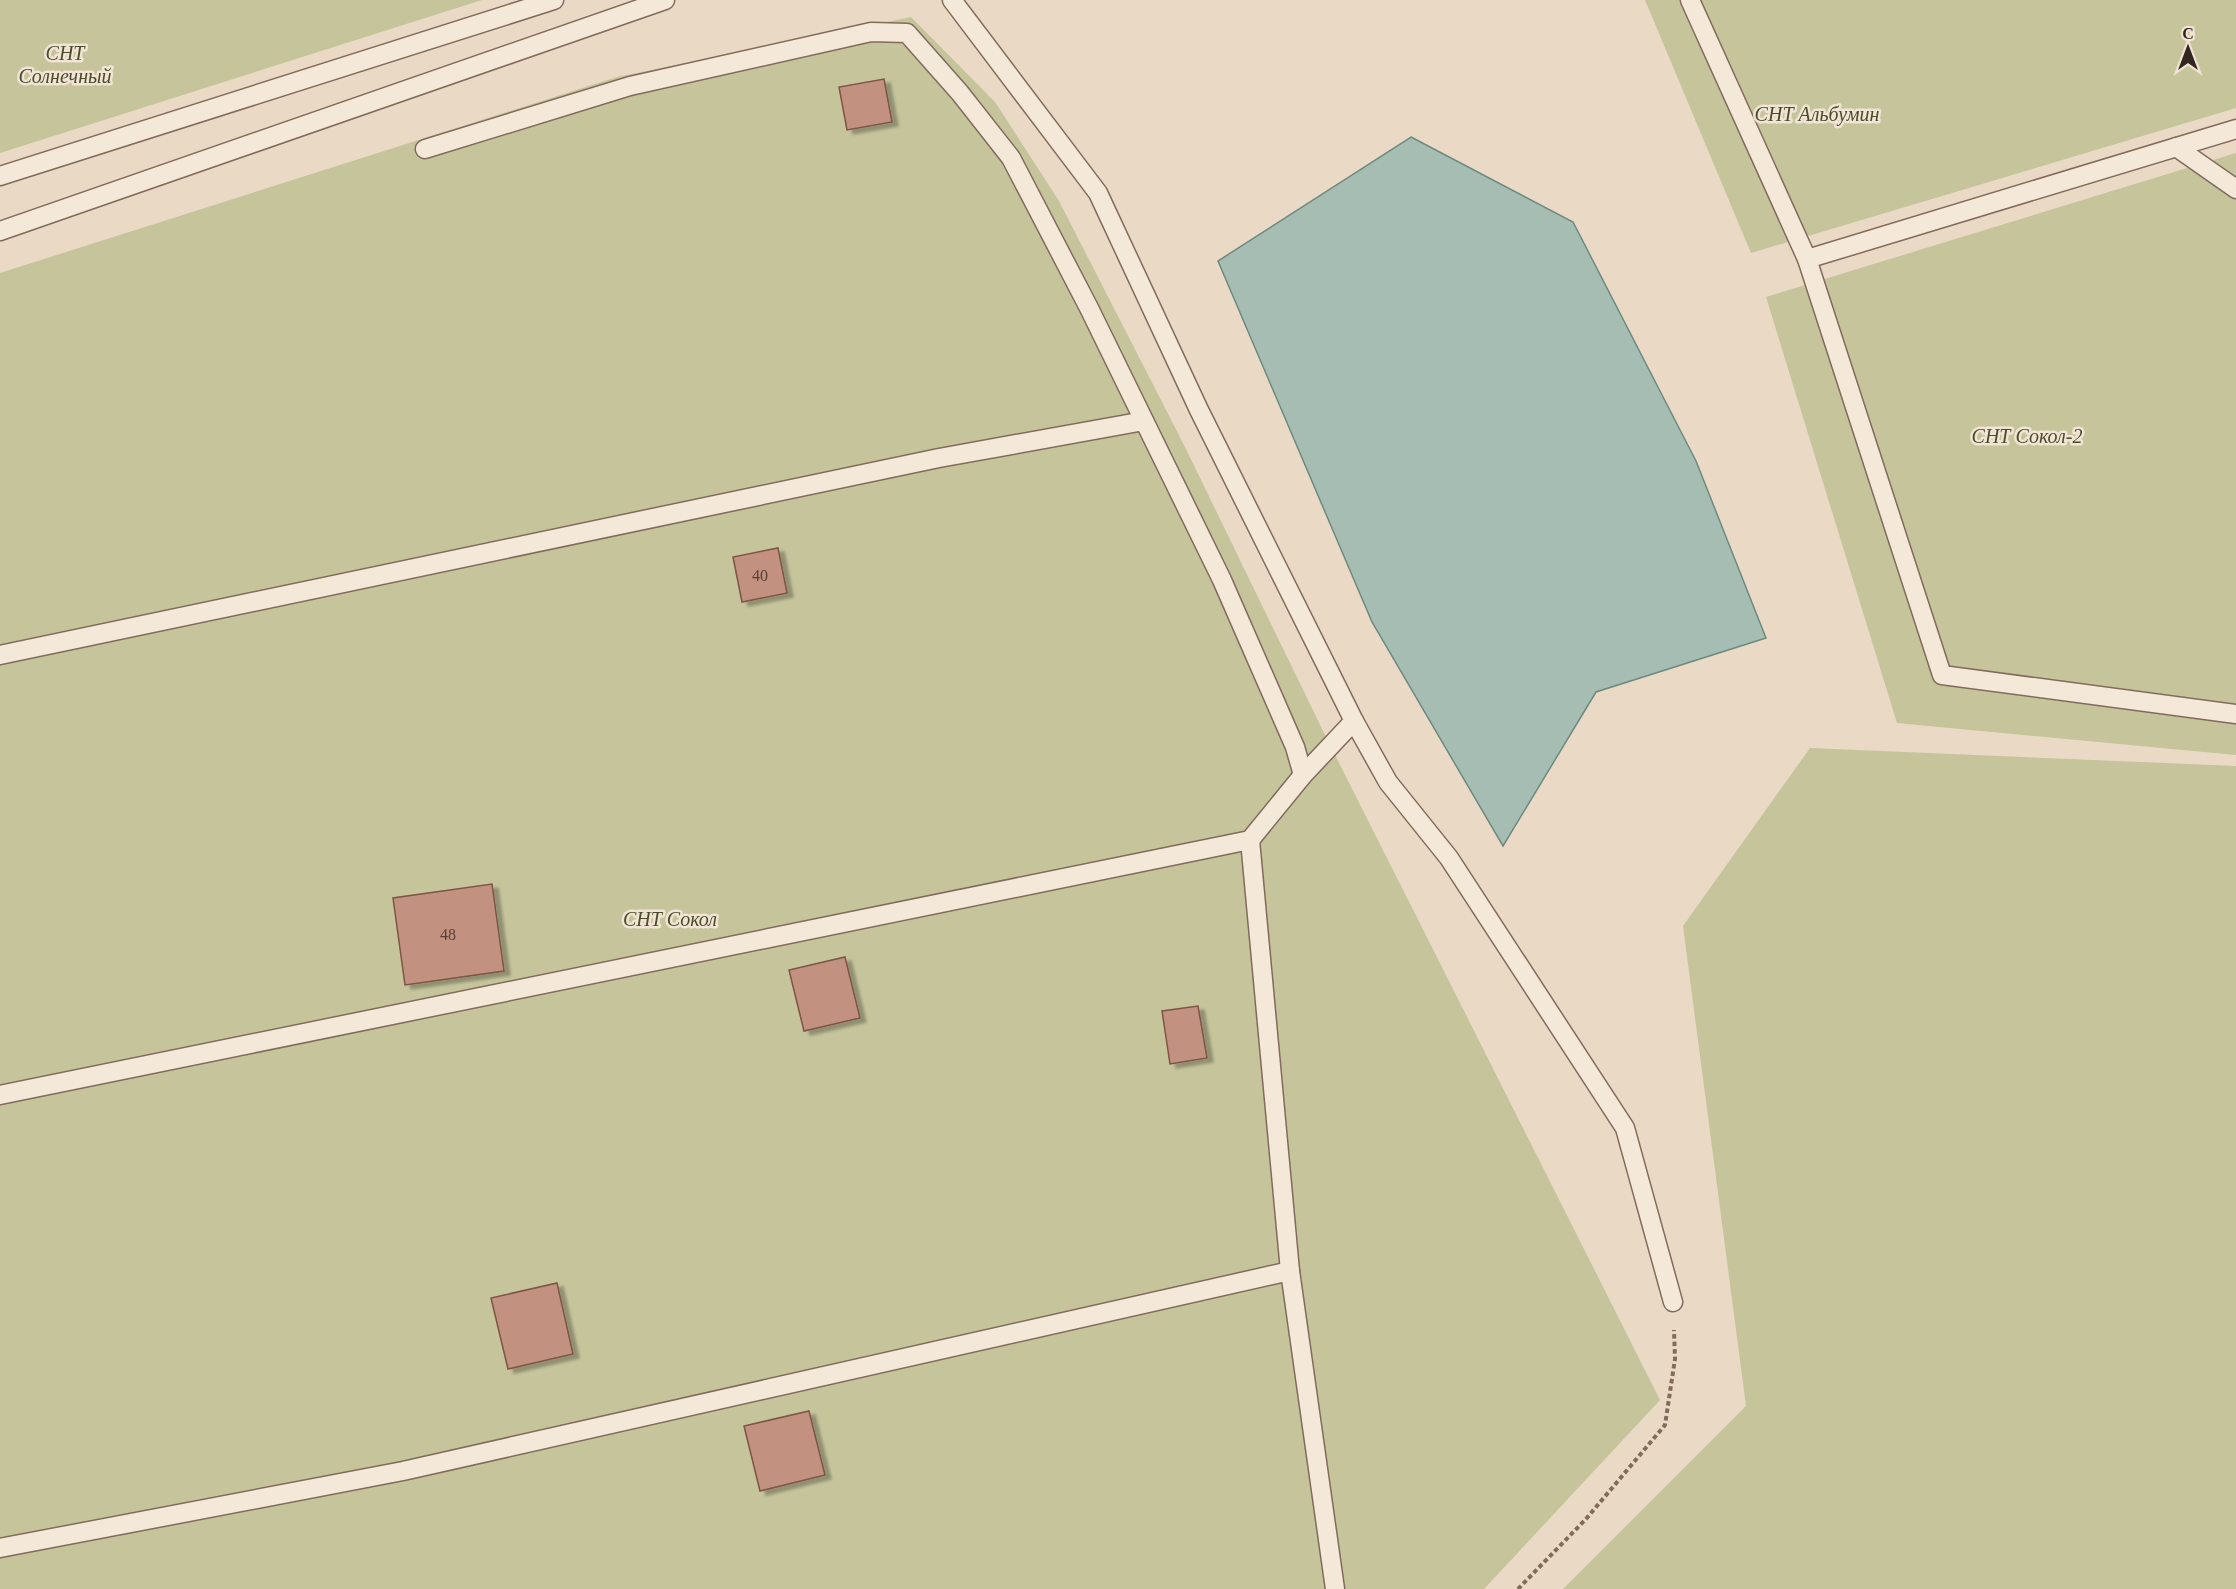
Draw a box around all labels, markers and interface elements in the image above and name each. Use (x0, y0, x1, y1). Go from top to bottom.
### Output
north arrow (2158, 18, 2218, 78)
text: С (2182, 25, 2194, 42)
park label: СНТ Солнечный (18, 42, 112, 87)
park label: СНТ Альбумин (1755, 103, 1879, 126)
park label: СНТ Сокол-2 (1972, 425, 2082, 447)
house number: 40 (752, 567, 768, 584)
park label: СНТ Сокол (623, 908, 717, 930)
house number: 48 (440, 926, 456, 943)

